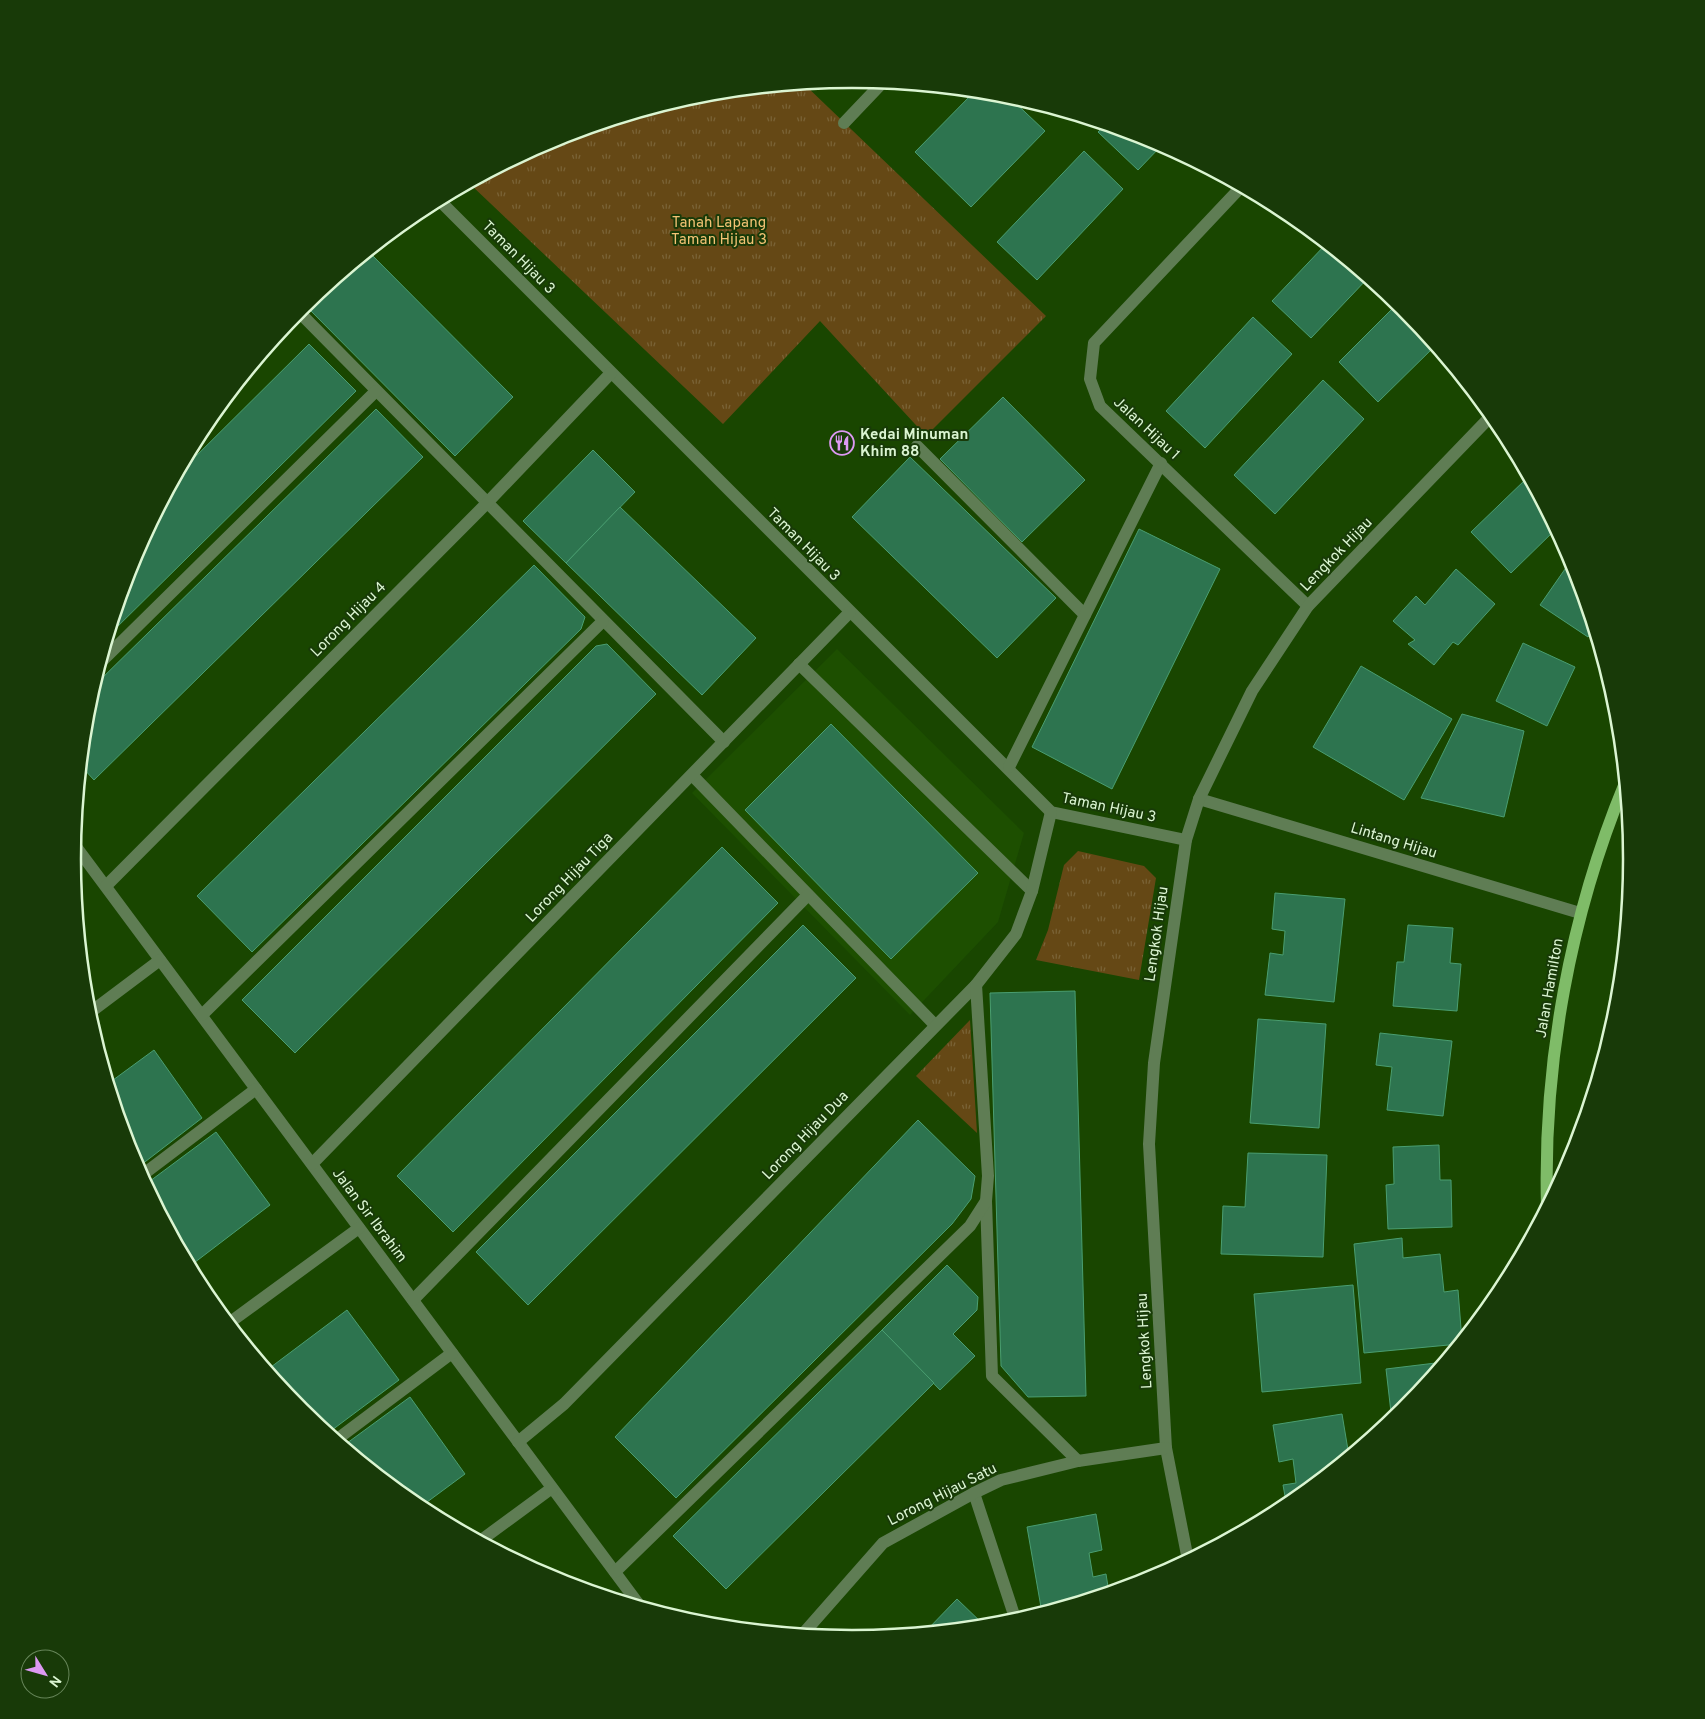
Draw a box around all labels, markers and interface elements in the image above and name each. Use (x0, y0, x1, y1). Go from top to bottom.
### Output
park label: Tanah Lapang Taman Hijau 3 (671, 214, 767, 250)
street label: Taman Hijau 3 (477, 217, 559, 299)
street label: Jalan Hijau 1 (1109, 393, 1183, 465)
place label: Kedai Minuman Khim 88 (860, 426, 968, 462)
restaurant icon: Kedai Minuman Khim 88 (829, 430, 855, 456)
street label: Taman Hijau 3 (762, 504, 844, 586)
street label: Lengkok Hijau (1297, 514, 1377, 596)
street label: Lorong Hijau 4 (307, 578, 391, 662)
street label: Taman Hijau 3 (1060, 789, 1158, 828)
street label: Lintang Hijau (1348, 819, 1439, 864)
street label: Lorong Hijau Tiga (522, 829, 618, 927)
street label: Lengkok Hijau (1141, 885, 1174, 983)
street label: Jalan Hamilton (1532, 937, 1569, 1040)
street label: Lorong Hijau Dua (759, 1088, 853, 1184)
street label: Jalan Sir Ibrahim (327, 1165, 410, 1267)
street label: Lengkok Hijau (1133, 1292, 1157, 1389)
street label: Lorong Hijau Satu (885, 1460, 1000, 1531)
north arrow (20, 1649, 70, 1699)
text: N (44, 1672, 64, 1690)

